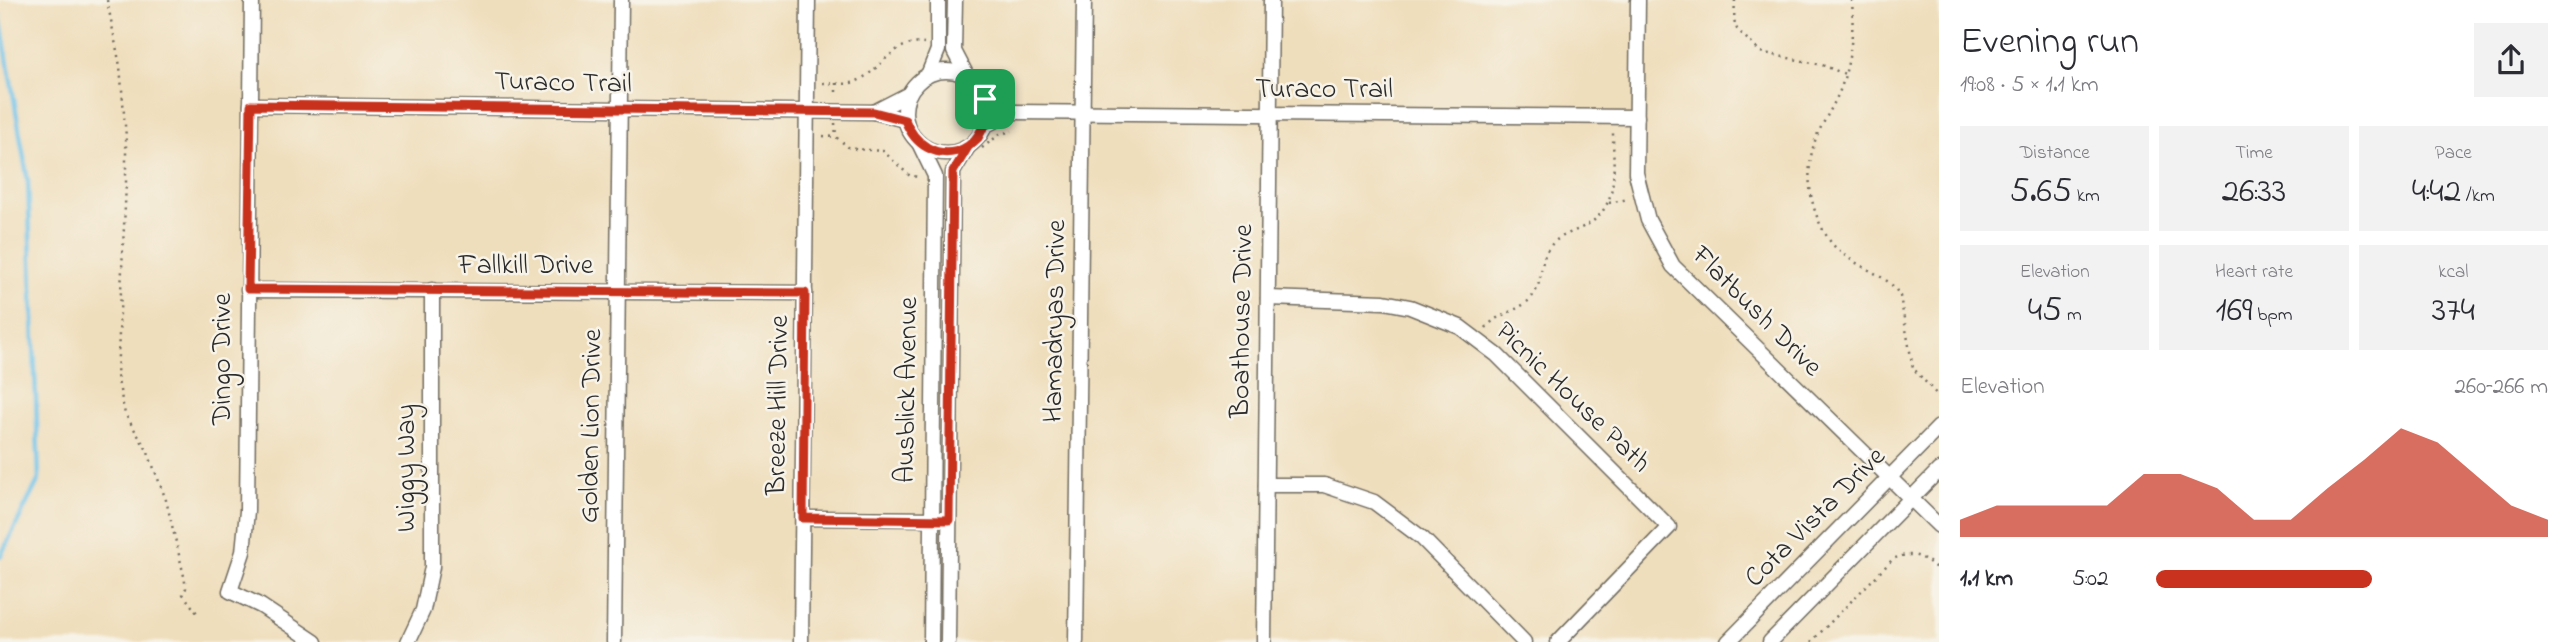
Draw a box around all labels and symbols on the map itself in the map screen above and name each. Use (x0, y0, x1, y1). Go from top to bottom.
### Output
street label: Turaco Trail (494, 62, 632, 106)
pin (955, 69, 1015, 129)
street label: Turaco Trail (1255, 70, 1393, 111)
street label: Hamadryas Drive (1034, 219, 1078, 423)
street label: Boathouse Drive (1221, 223, 1265, 419)
street label: Flatbush Drive (1680, 236, 1831, 387)
street label: Fallkill Drive (458, 246, 594, 287)
street label: Dingo Drive (203, 293, 244, 426)
street label: Ausblick Avenue (886, 296, 930, 484)
street label: Picnic House Path (1485, 313, 1659, 483)
street label: Breeze Hill Drive (757, 314, 801, 496)
street label: Golden Lion Drive (570, 328, 614, 523)
street label: Wiggy Way (387, 404, 428, 532)
street label: Cota Vista Drive (1736, 438, 1896, 598)

